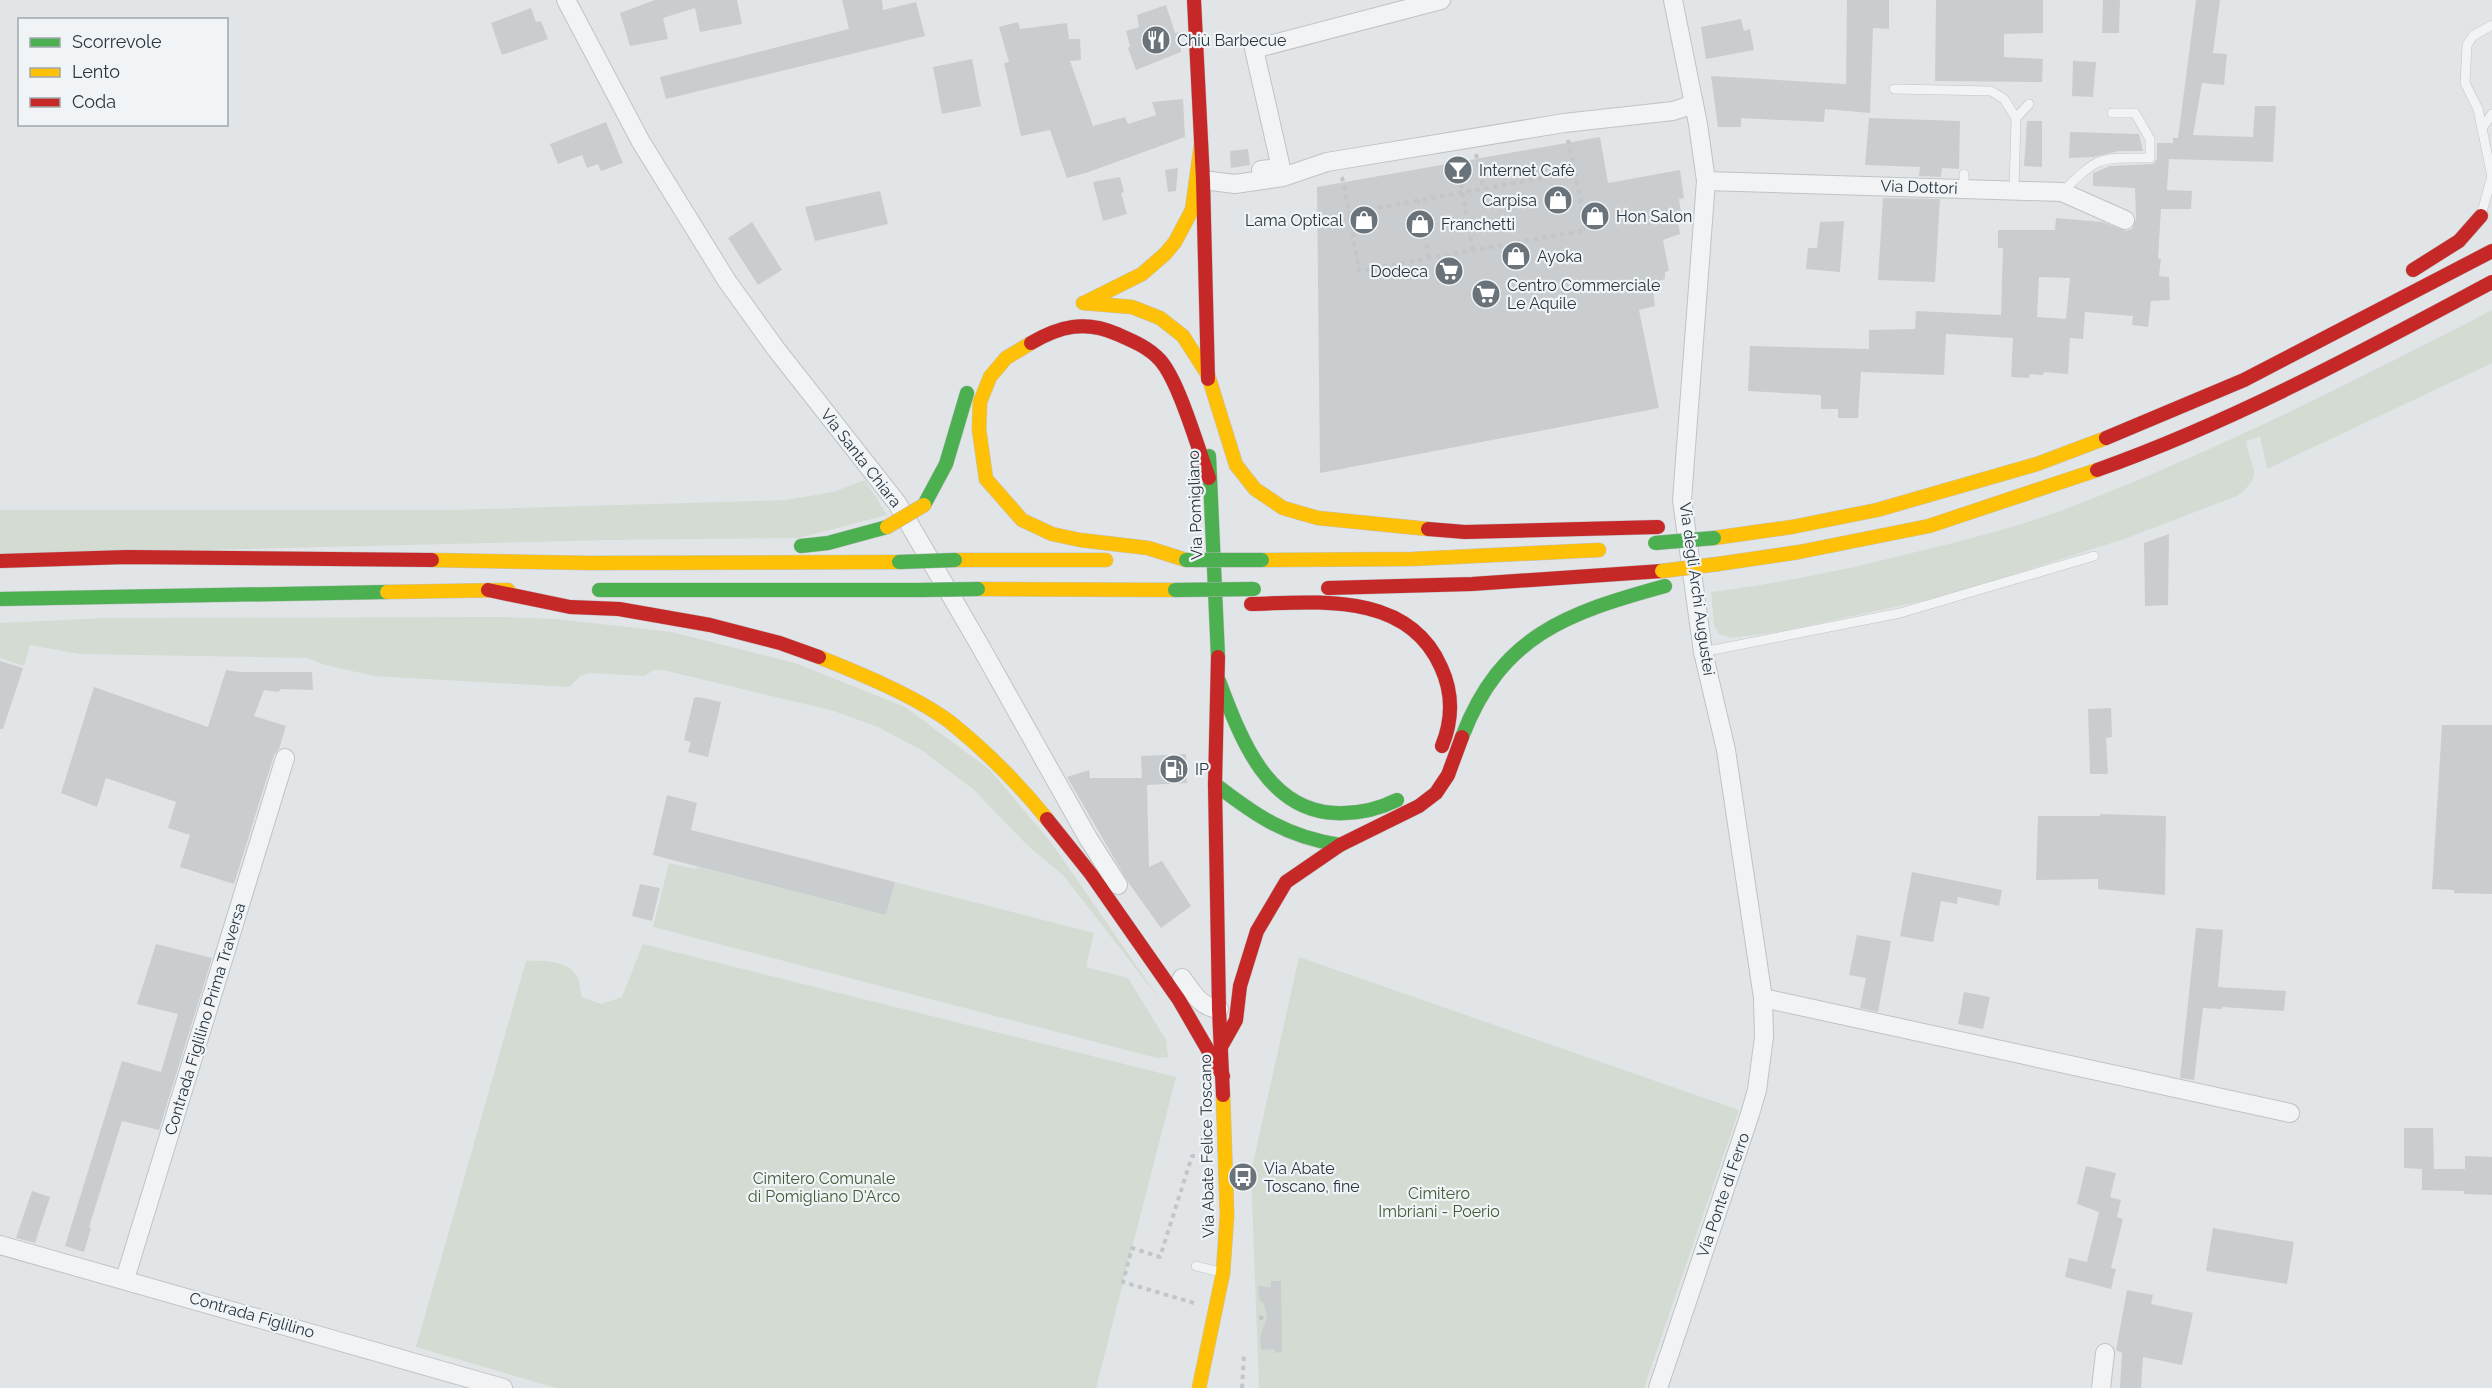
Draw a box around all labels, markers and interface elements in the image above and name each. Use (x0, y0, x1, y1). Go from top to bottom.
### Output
legend (18, 18, 228, 126)
restaurant icon: Chiù Barbecue (1140, 24, 1172, 56)
text: Scorrevole (72, 31, 162, 52)
place label: Chiù Barbecue (1177, 31, 1286, 50)
text: Lento (72, 61, 120, 82)
text: Coda (72, 91, 116, 112)
bar icon: Internet Cafè (1442, 154, 1474, 186)
place label: Internet Cafè (1479, 161, 1575, 180)
street label: Via Dottori (1880, 176, 1958, 198)
shop icon: Carpisa (1542, 184, 1574, 216)
place label: Carpisa (1482, 191, 1537, 210)
shop icon: Hon Salon (1579, 200, 1611, 232)
shop icon: Lama Optical (1348, 204, 1380, 236)
place label: Hon Salon (1616, 207, 1692, 226)
shop icon: Franchetti (1404, 208, 1436, 240)
place label: Lama Optical (1245, 211, 1344, 230)
place label: Franchetti (1441, 215, 1515, 234)
shop icon: Ayoka (1500, 240, 1532, 272)
place label: Ayoka (1537, 247, 1582, 266)
supermarket icon: Dodeca (1433, 255, 1465, 287)
place label: Dodeca (1370, 262, 1428, 281)
place label: Centro Commerciale Le Aquile (1507, 276, 1660, 313)
supermarket icon: Centro Commerciale Le Aquile (1470, 278, 1502, 310)
street label: Via Santa Chiara (817, 405, 905, 511)
street label: Via Pomigliano (1184, 450, 1206, 560)
street label: Via degli Archi Augustei (1675, 501, 1719, 677)
fuel station icon: IP (1158, 753, 1190, 785)
place label: IP (1195, 760, 1209, 779)
street label: Contrada Figlilino Prima Traversa (161, 901, 249, 1137)
street label: Via Abate Felice Toscano (1196, 1054, 1218, 1238)
street label: Via Ponte di Ferro (1693, 1130, 1753, 1260)
place label: Via Abate Toscano, fine (1264, 1159, 1360, 1196)
bus stop icon: Via Abate Toscano, fine (1227, 1161, 1259, 1193)
park label: Cimitero Comunale di Pomigliano D'Arco (748, 1169, 900, 1206)
park label: Cimitero Imbriani - Poerio (1378, 1184, 1500, 1221)
street label: Contrada Figlilino (187, 1288, 317, 1342)

